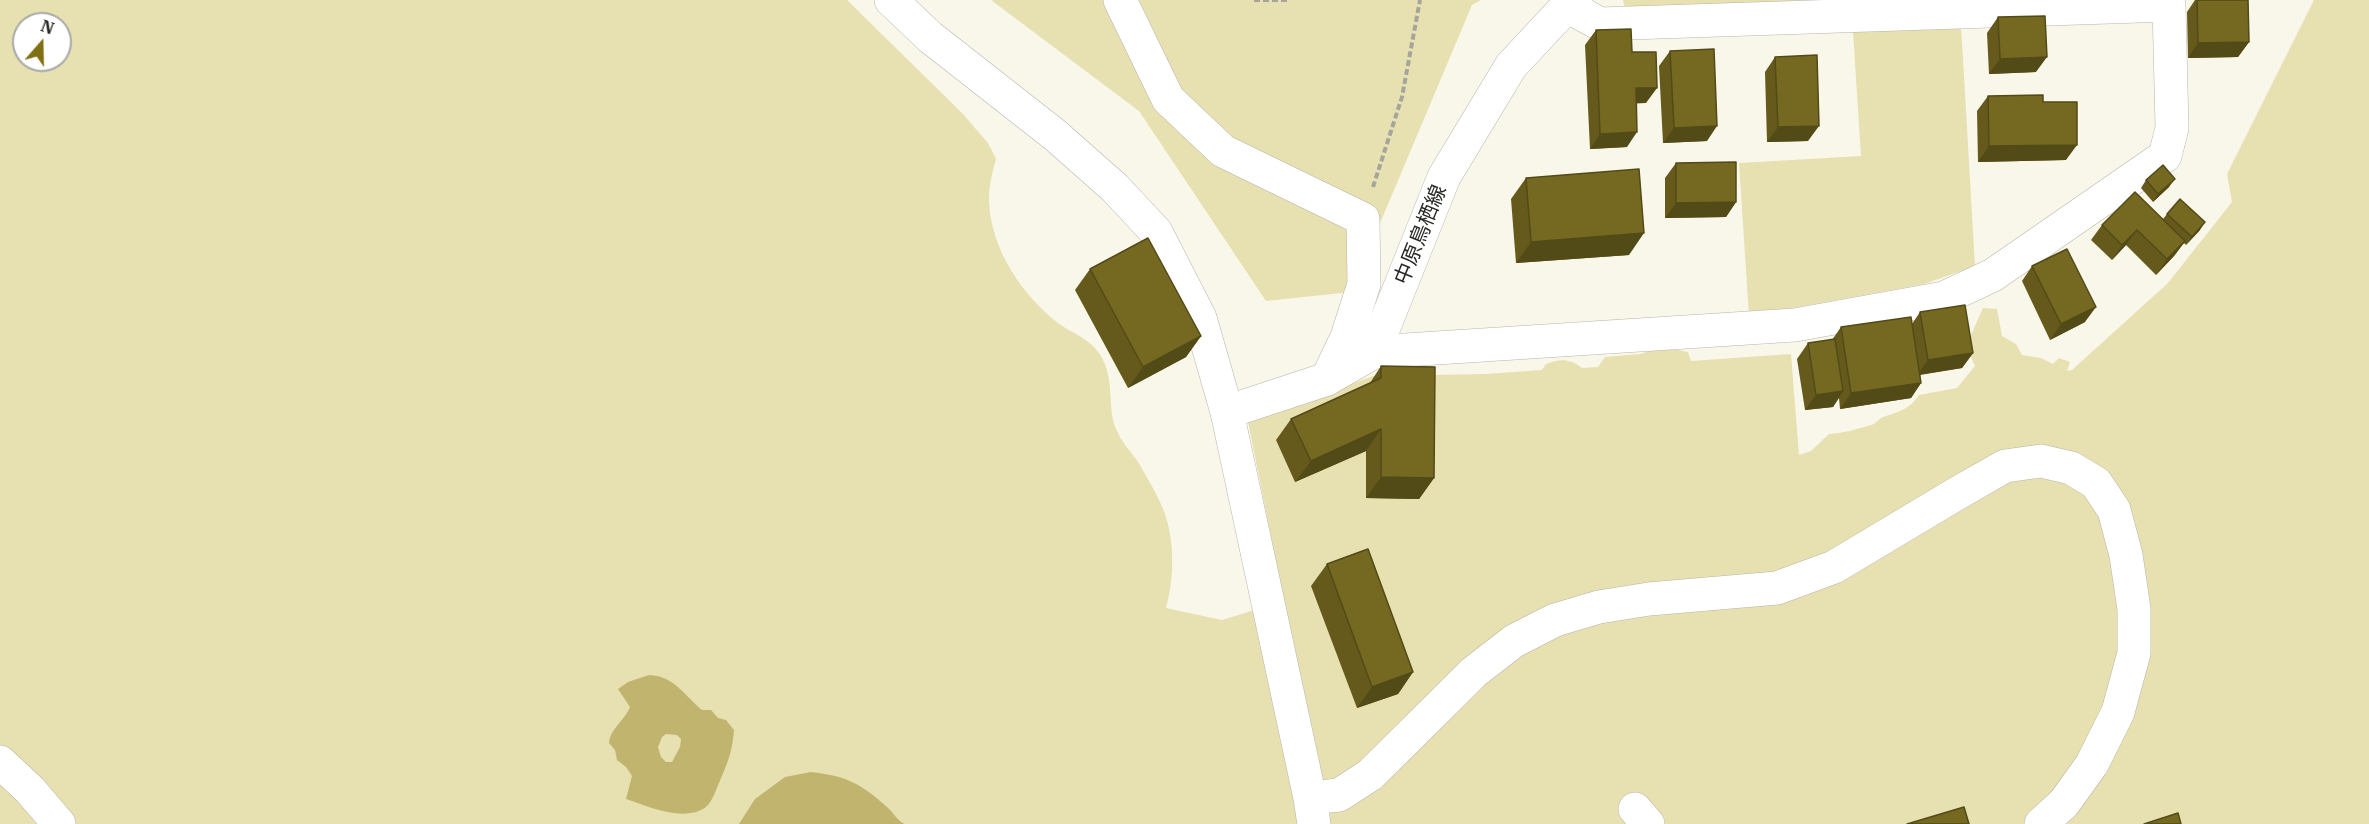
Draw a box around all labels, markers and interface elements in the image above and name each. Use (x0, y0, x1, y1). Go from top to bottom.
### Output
north arrow (12, 12, 72, 72)
text: N (38, 15, 57, 39)
street label: 中原鳥栖線 (1390, 182, 1452, 288)

